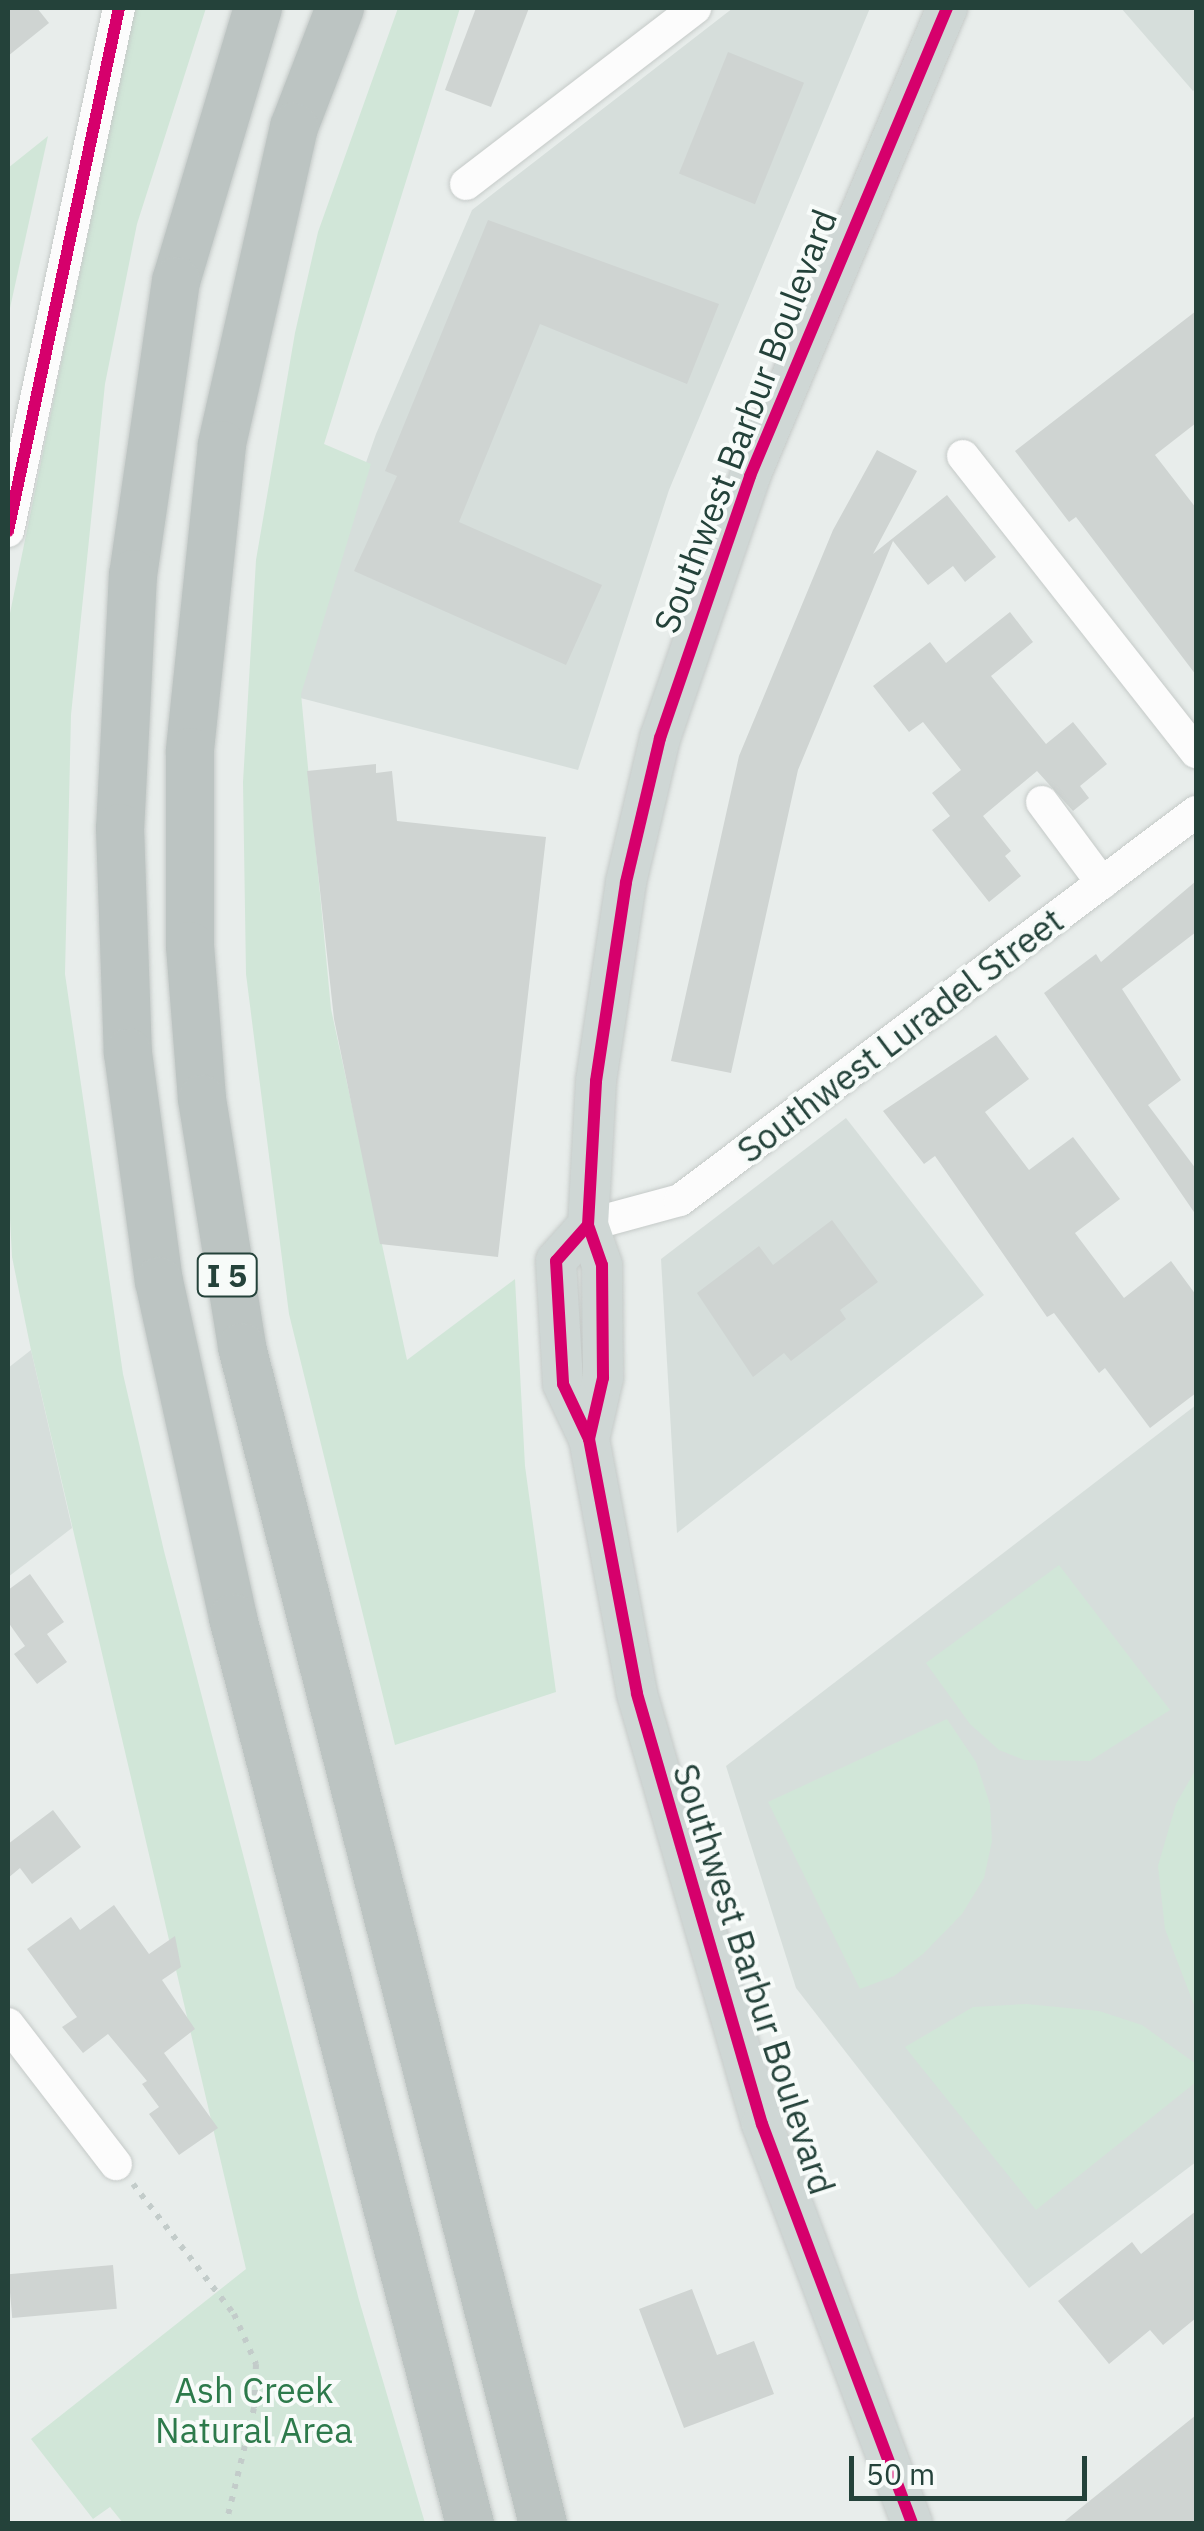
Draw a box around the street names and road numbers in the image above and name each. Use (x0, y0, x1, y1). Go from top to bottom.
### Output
street label: Southwest Barbur Boulevard (645, 203, 845, 639)
street label: Southwest Luradel Street (729, 899, 1071, 1171)
road number: I 5 (194, 1248, 260, 1302)
street label: Southwest Barbur Boulevard (664, 1758, 844, 2200)

